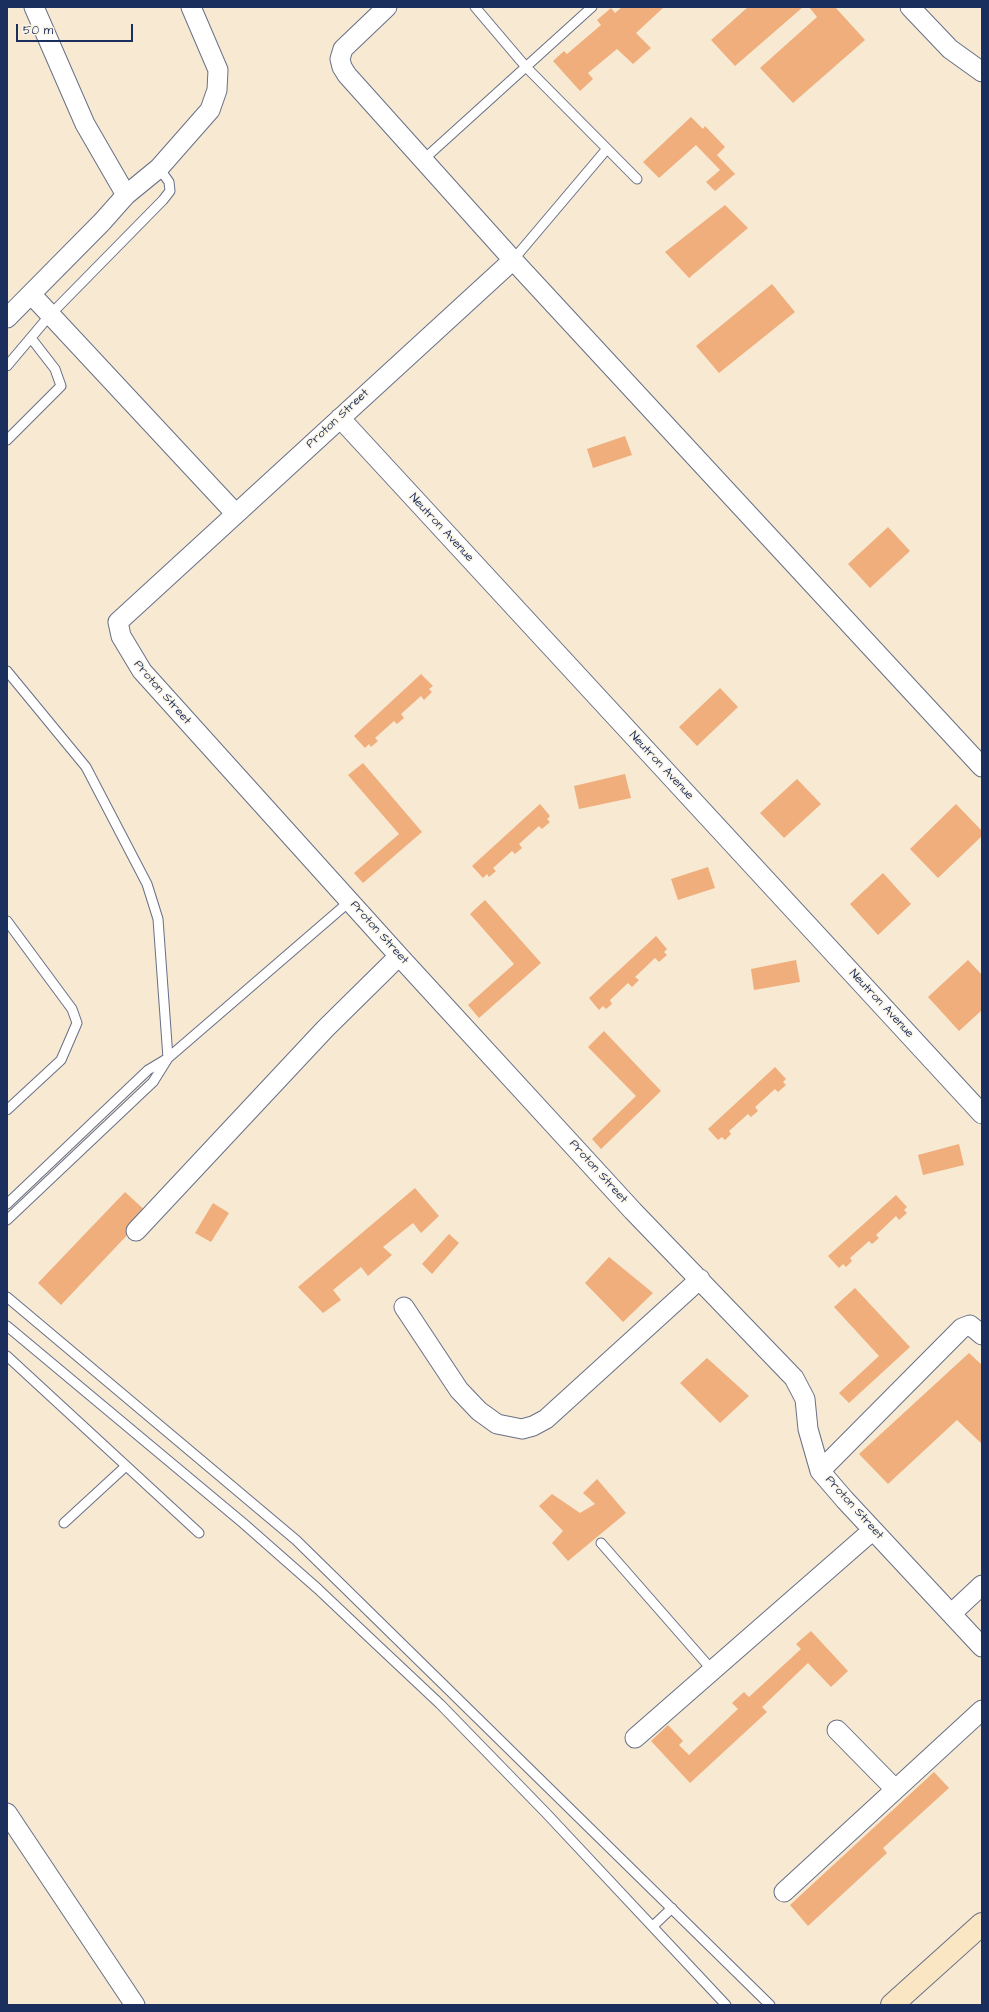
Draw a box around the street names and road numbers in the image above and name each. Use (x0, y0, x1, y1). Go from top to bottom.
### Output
street label: Proton Street (304, 386, 372, 452)
street label: Neutron Avenue (406, 491, 476, 565)
street label: Proton Street (130, 658, 194, 728)
street label: Neutron Avenue (626, 729, 696, 803)
street label: Proton Street (347, 898, 411, 968)
street label: Neutron Avenue (846, 967, 916, 1041)
street label: Proton Street (566, 1137, 630, 1207)
street label: Proton Street (822, 1473, 886, 1543)

